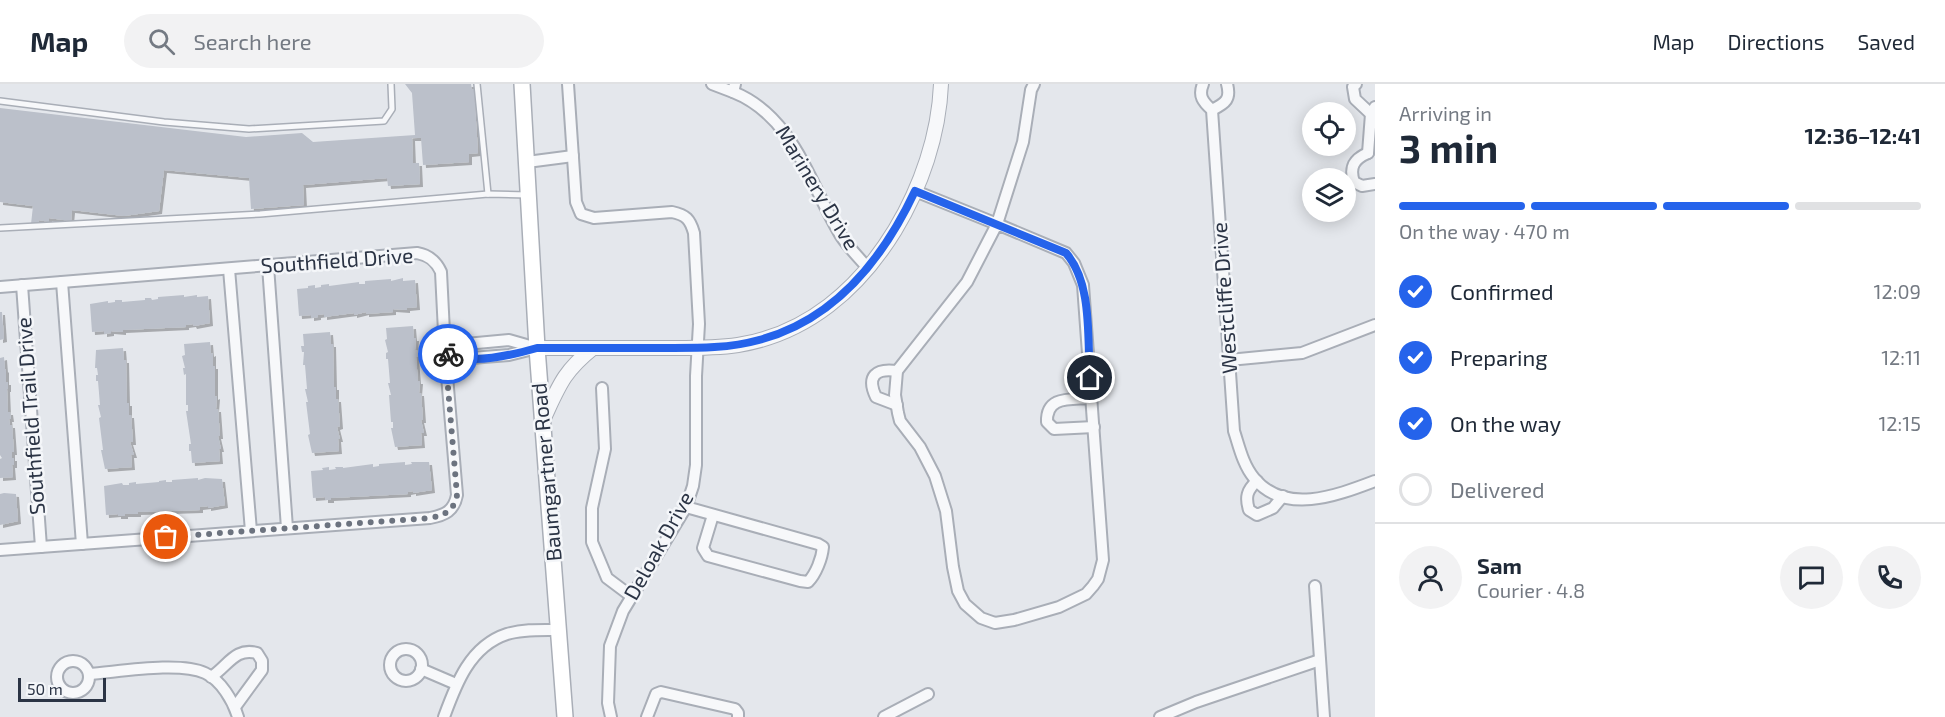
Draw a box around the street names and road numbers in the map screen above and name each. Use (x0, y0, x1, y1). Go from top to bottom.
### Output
street label: Marinery Drive (771, 120, 865, 254)
street label: Westcliffe Drive (1206, 222, 1241, 375)
street label: Southfield Drive (260, 242, 414, 277)
street label: Southfield Trail Drive (10, 316, 49, 516)
street label: Baumgartner Road (525, 382, 566, 562)
street label: Deloak Drive (618, 487, 698, 604)

